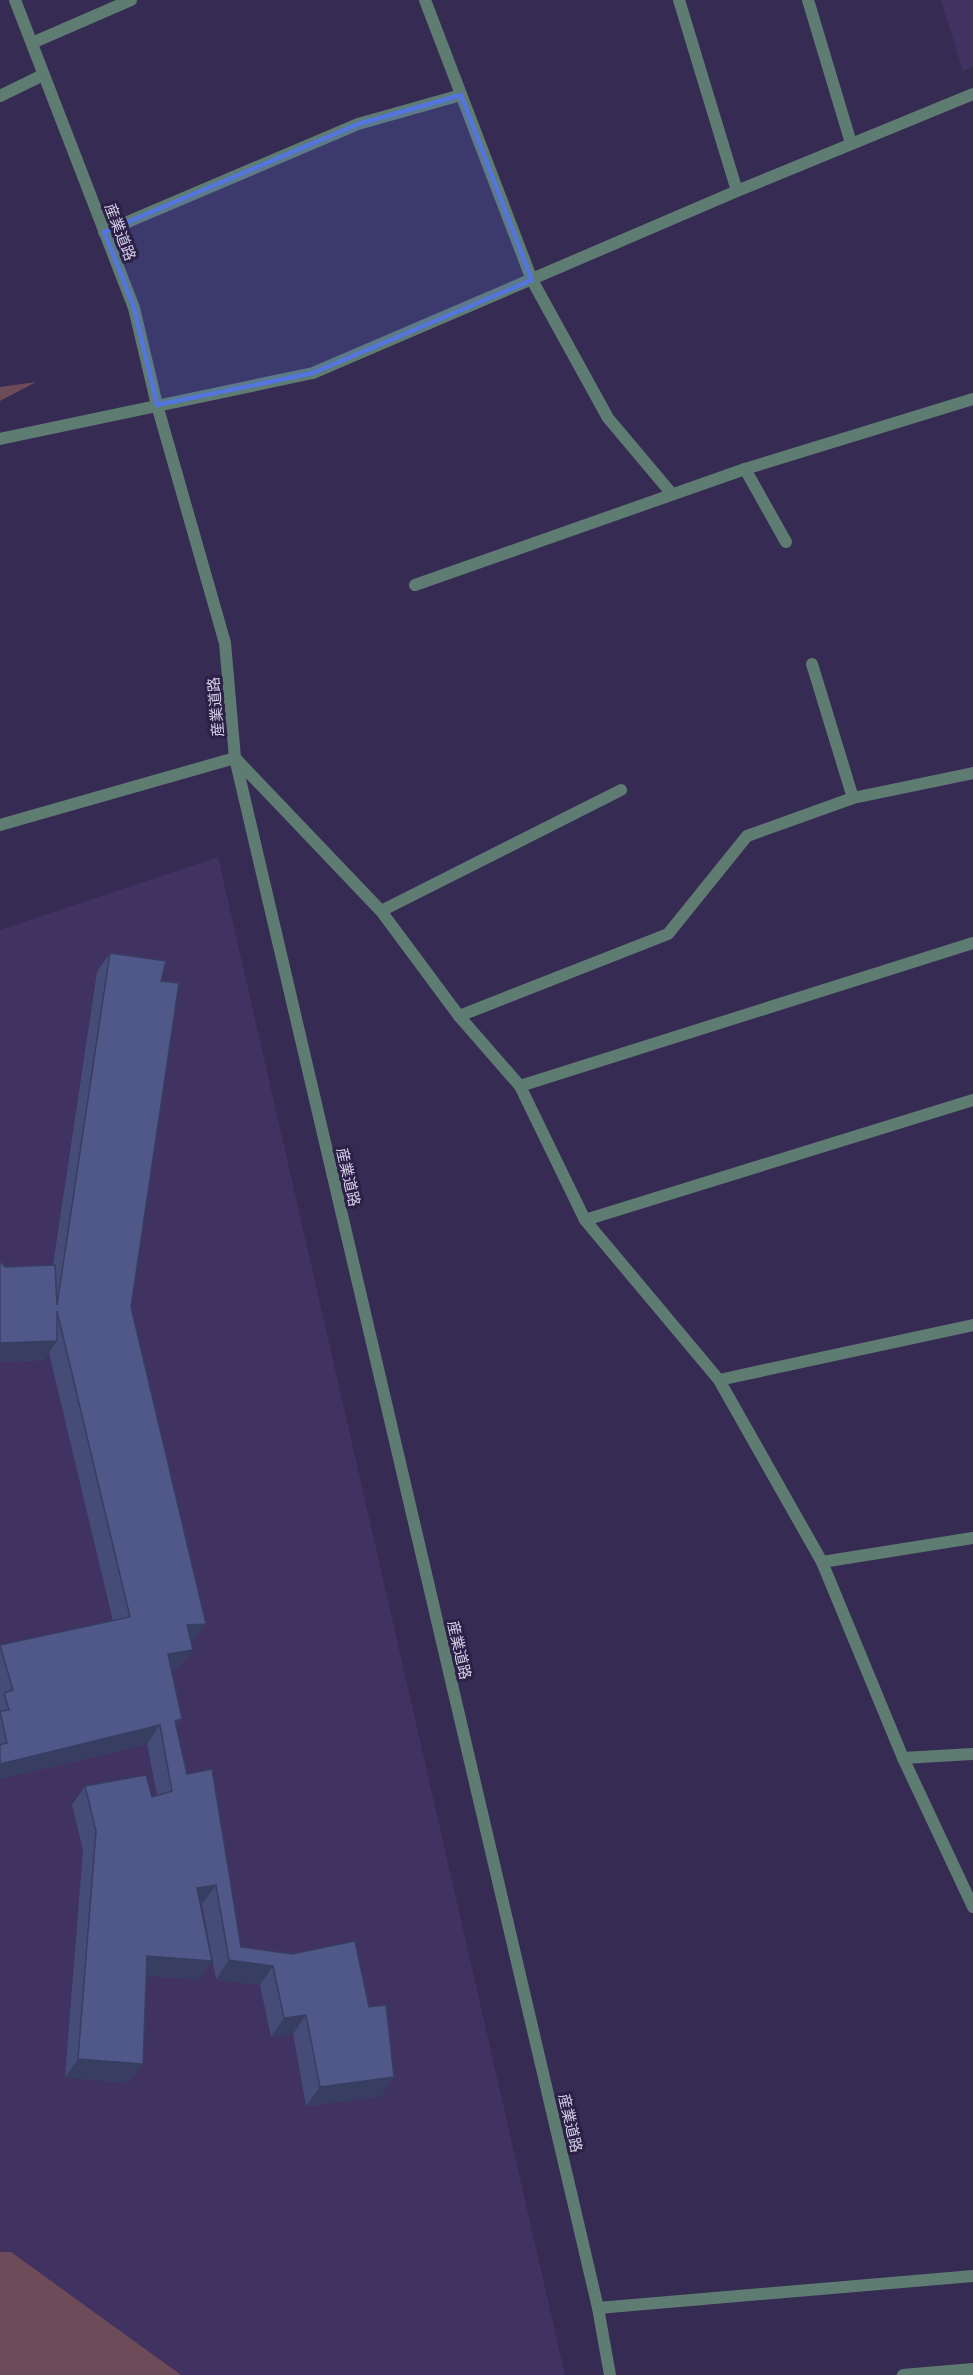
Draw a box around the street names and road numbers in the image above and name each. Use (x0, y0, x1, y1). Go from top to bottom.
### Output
street label: 産業道路 (101, 201, 139, 263)
street label: 産業道路 (204, 676, 228, 738)
street label: 産業道路 (332, 1146, 364, 1208)
street label: 産業道路 (443, 1619, 475, 1681)
street label: 産業道路 (554, 2092, 586, 2154)

